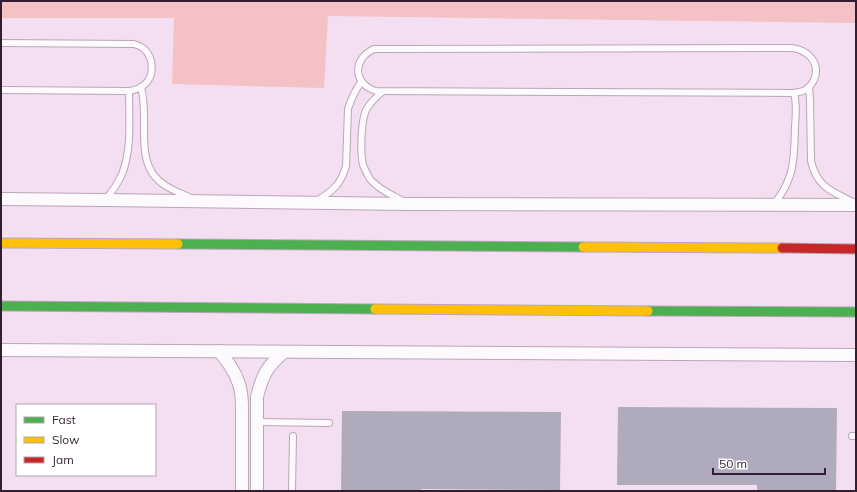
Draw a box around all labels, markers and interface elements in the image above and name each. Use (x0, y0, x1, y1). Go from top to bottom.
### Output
legend (16, 404, 156, 476)
text: Fast (52, 412, 76, 427)
text: Slow (52, 432, 80, 447)
scale bar (713, 450, 825, 476)
text: Jam (52, 452, 74, 467)
text: 50 m (719, 456, 747, 471)

